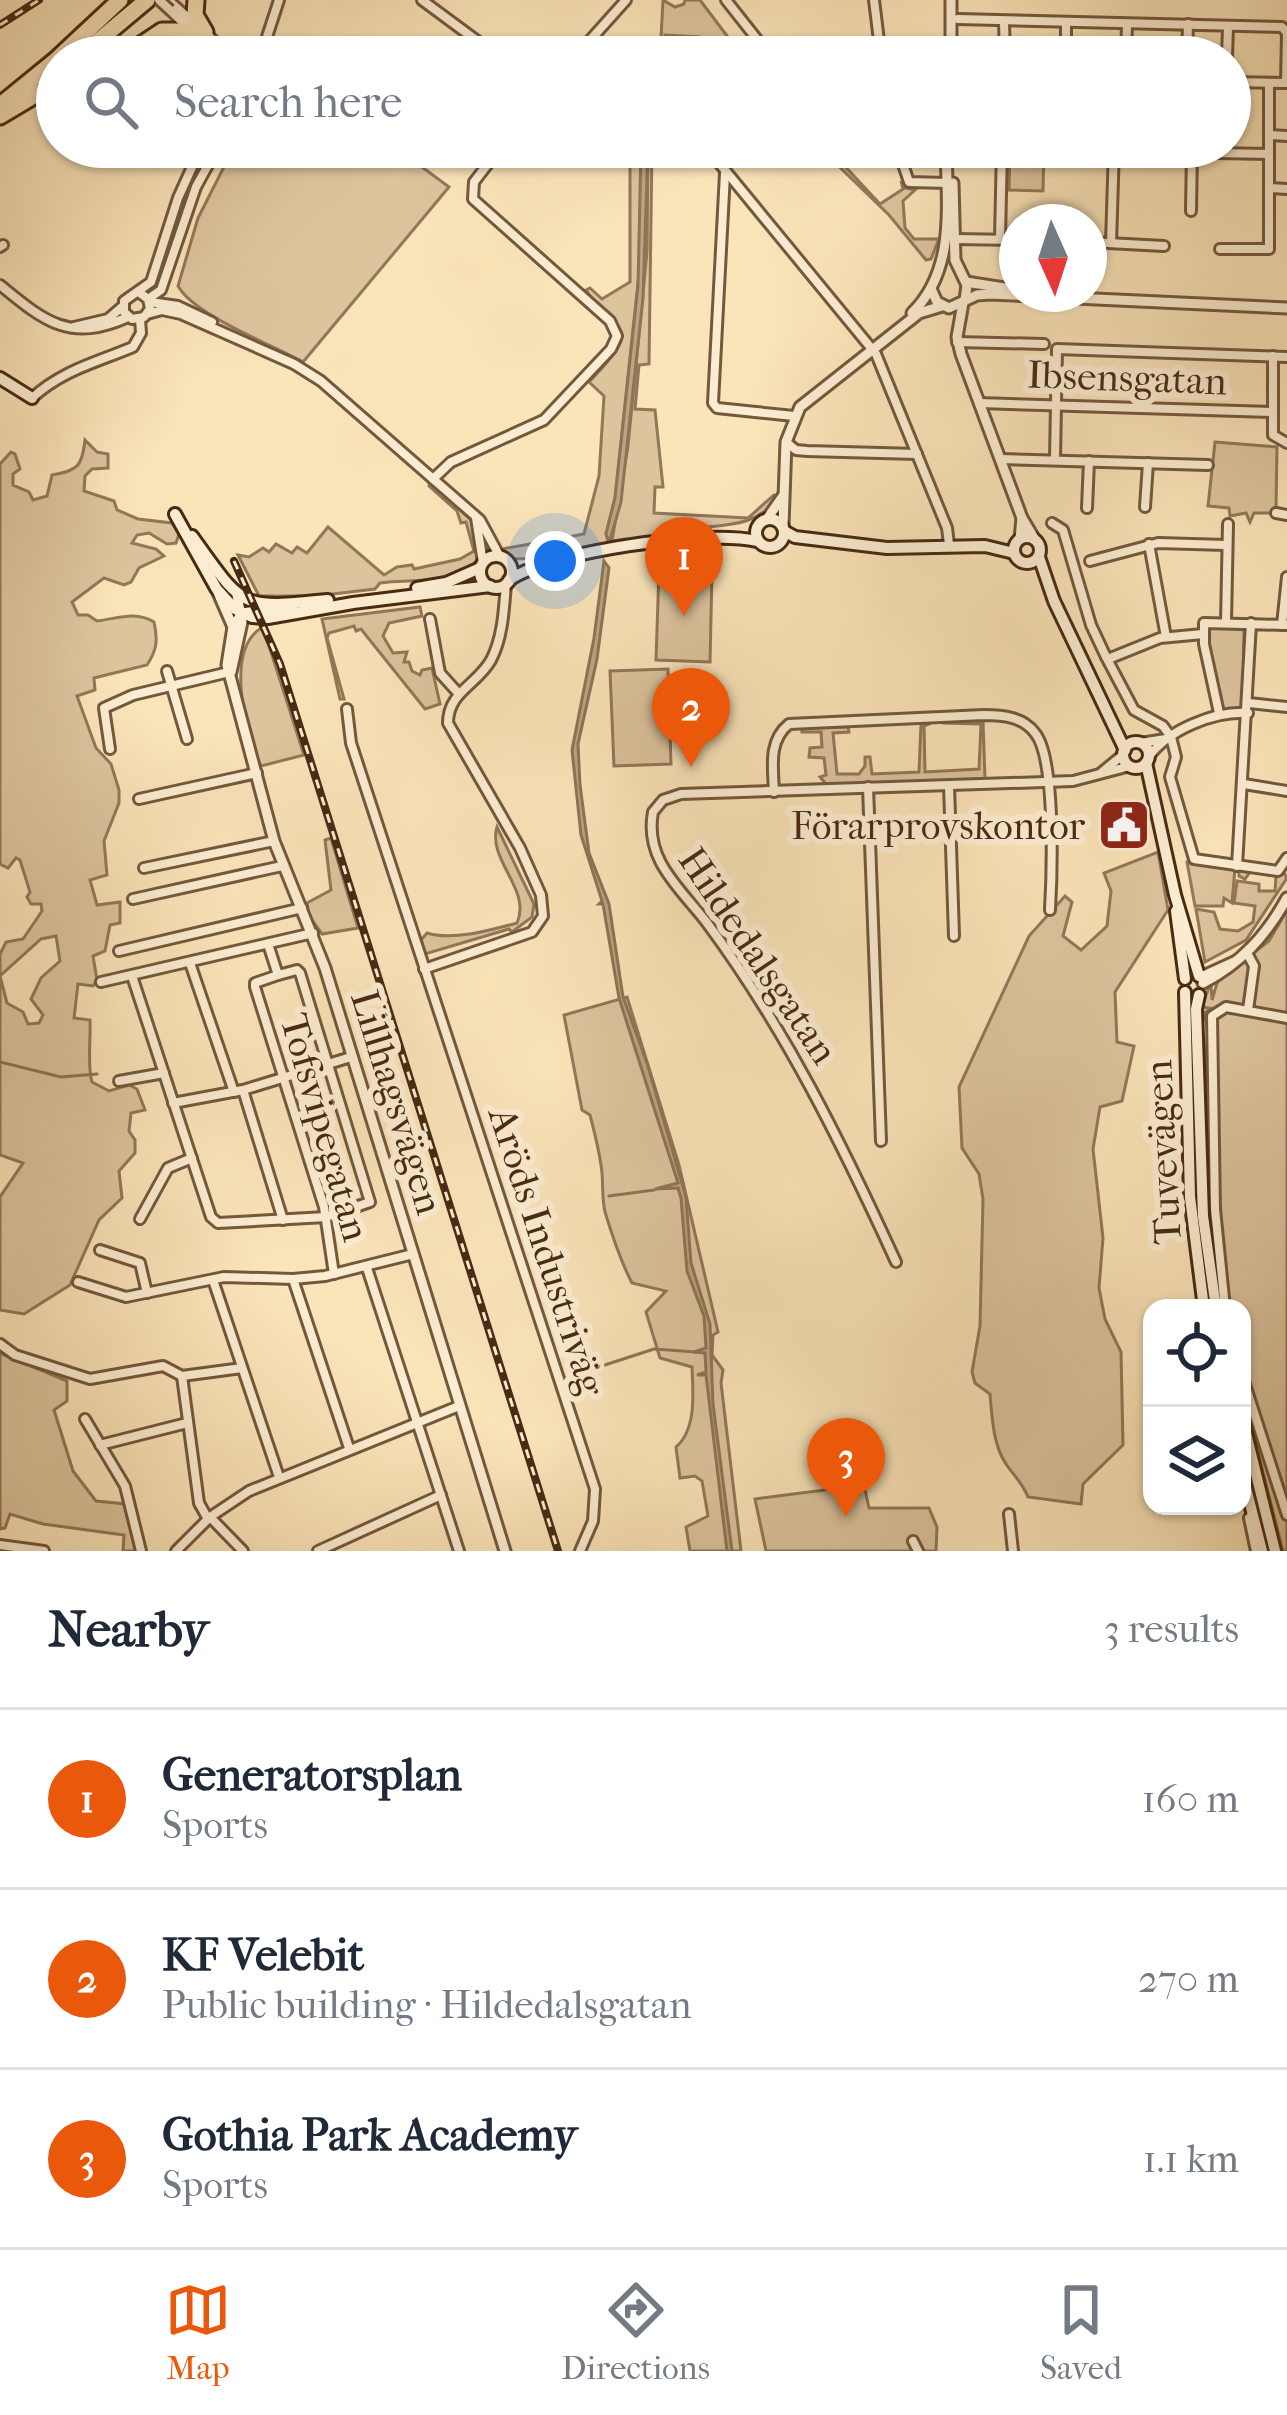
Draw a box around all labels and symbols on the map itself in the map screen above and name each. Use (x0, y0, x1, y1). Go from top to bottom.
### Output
north arrow (999, 204, 1107, 312)
street label: Ibsensgatan (1026, 352, 1228, 404)
pin: 1 (645, 517, 723, 616)
your location (525, 531, 585, 591)
pin: 2 (652, 668, 730, 767)
public building icon: Förarprovskontor (1096, 797, 1152, 853)
place label: Förarprovskontor (791, 803, 1085, 849)
street label: Hildedalsgatan (669, 839, 848, 1073)
street label: Lillhagsvägen (341, 985, 453, 1220)
street label: Tofsvipegatan (271, 1008, 380, 1247)
street label: Tuvevägen (1135, 1058, 1191, 1245)
street label: Aröds Industriväg (478, 1100, 616, 1402)
pin: 3 (807, 1418, 885, 1517)

